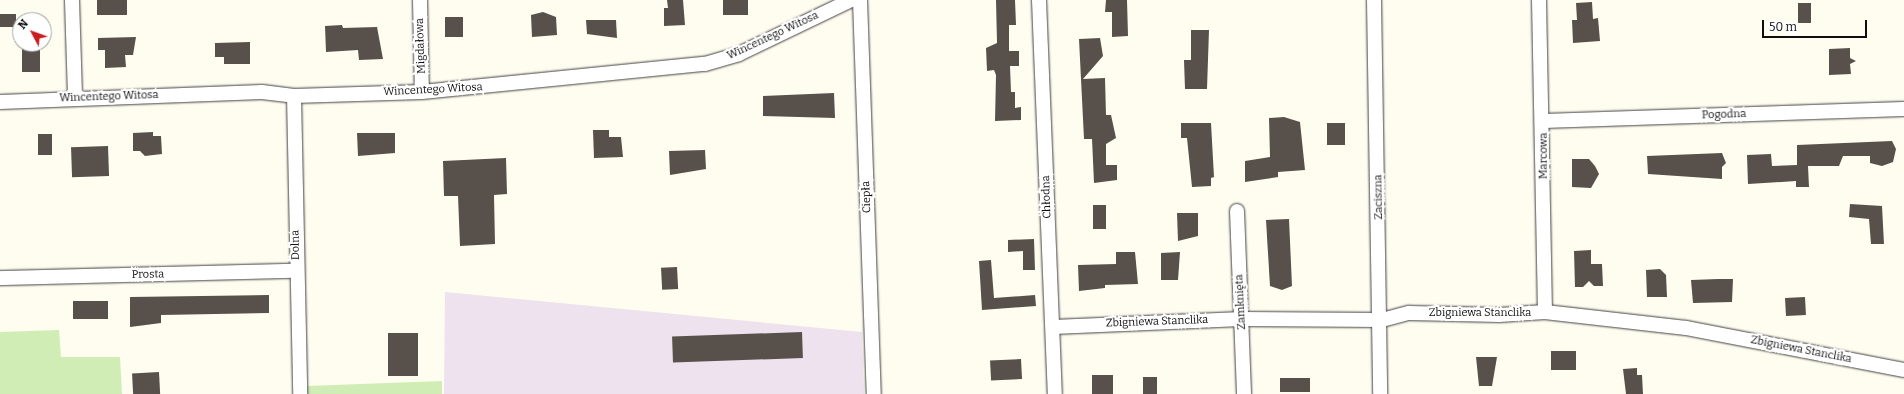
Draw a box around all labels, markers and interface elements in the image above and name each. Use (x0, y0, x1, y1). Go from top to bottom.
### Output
street label: Wincentego Witosa (725, 9, 821, 63)
north arrow (12, 12, 52, 52)
scale bar (1764, 12, 1869, 38)
text: N (16, 17, 31, 32)
street label: Migdałowa (413, 18, 429, 74)
text: 50 m (1769, 20, 1797, 34)
street label: Wincentego Witosa (383, 81, 483, 99)
street label: Wincentego Witosa (59, 89, 159, 105)
street label: Pogodna (1702, 108, 1746, 122)
street label: Marcowa (1537, 133, 1551, 179)
street label: Zaciszna (1372, 174, 1386, 220)
street label: Chłodna (1040, 175, 1054, 219)
street label: Ciepła (860, 181, 874, 213)
street label: Dolna (289, 230, 303, 260)
street label: Prosta (132, 268, 164, 282)
street label: Zamknięta (1233, 274, 1249, 330)
street label: Zbigniewa Stanclika (1429, 306, 1531, 320)
street label: Zbigniewa Stanclika (1106, 314, 1208, 330)
street label: Zbigniewa Stanclika (1749, 334, 1853, 366)

